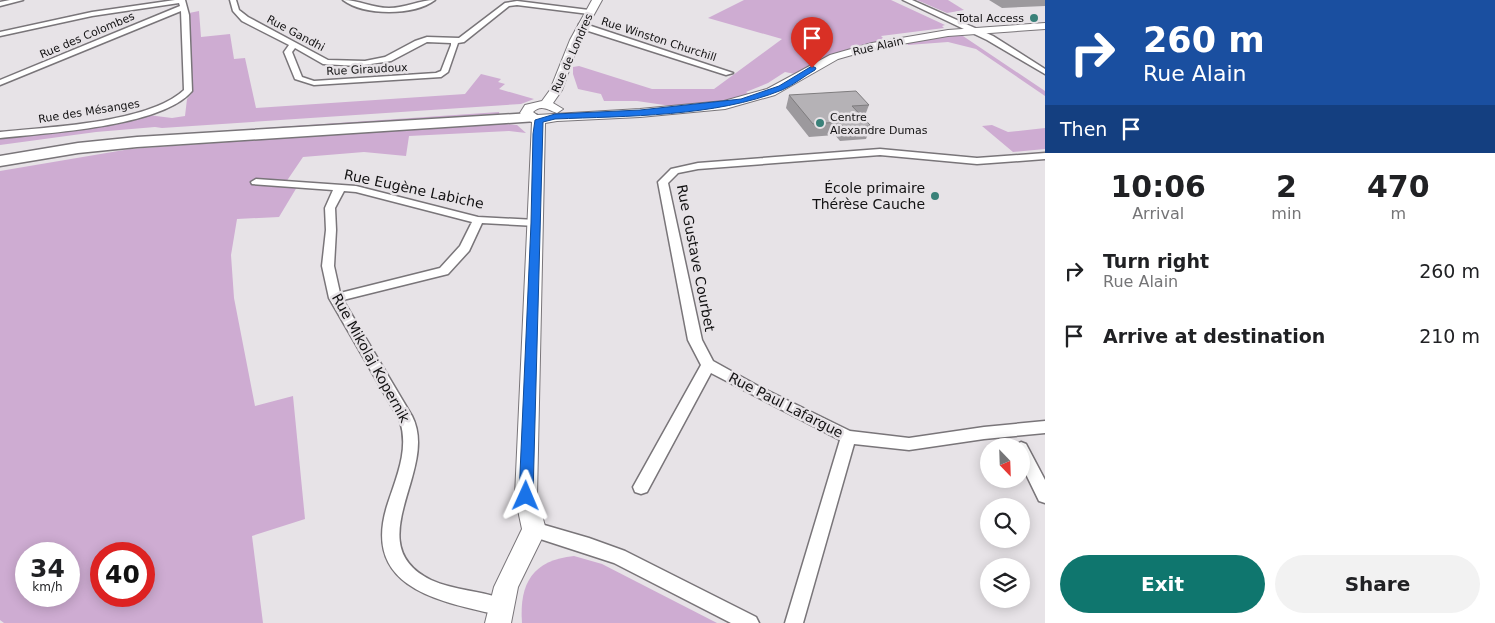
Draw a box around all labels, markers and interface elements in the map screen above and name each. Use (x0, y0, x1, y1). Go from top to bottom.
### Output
street label: Rue des Colombes (38, 9, 137, 61)
street label: Rue de Londres (549, 11, 596, 95)
place label: Total Access (956, 12, 1024, 25)
marker: Total Access (1028, 12, 1040, 24)
street label: Rue Gandhi (265, 13, 327, 54)
street label: Rue Winston Churchill (600, 15, 718, 64)
pin (791, 17, 833, 68)
icon: right (1060, 20, 1125, 85)
text: 260 m (1143, 20, 1265, 60)
icon: arrive (798, 24, 826, 52)
street label: Rue Alain (851, 34, 905, 59)
street label: Rue Giraudoux (326, 61, 408, 78)
text: Rue Alain (1143, 61, 1246, 86)
street label: Rue des Mésanges (37, 97, 141, 126)
place label: Centre Alexandre Dumas (830, 111, 928, 137)
icon: arrive (1117, 115, 1145, 143)
marker: Centre Alexandre Dumas (814, 117, 826, 129)
text: Then (1060, 118, 1107, 140)
street label: Rue Eugène Labiche (343, 166, 485, 212)
text: 10:06 (1110, 169, 1206, 204)
text: 2 (1276, 169, 1297, 204)
text: 470 (1367, 169, 1430, 204)
place label: École primaire Thérèse Cauche (811, 180, 925, 212)
street label: Rue Gustave Courbet (674, 183, 718, 333)
marker: École primaire Thérèse Cauche (929, 190, 941, 202)
text: Arrival (1132, 204, 1184, 223)
text: min (1271, 204, 1302, 223)
text: m (1390, 204, 1406, 223)
text: Turn right (1103, 250, 1209, 272)
icon: right (1060, 257, 1088, 285)
text: 260 m (1419, 260, 1480, 282)
text: Rue Alain (1103, 272, 1178, 291)
street label: Rue Mikolaj Kopernik (329, 291, 414, 426)
icon: arrive (1060, 322, 1088, 350)
text: Arrive at destination (1103, 325, 1325, 347)
text: 210 m (1419, 325, 1480, 347)
street label: Rue Paul Lafargue (726, 369, 846, 441)
north arrow (980, 438, 1030, 488)
map controls (980, 438, 1030, 608)
position arrow (499, 469, 551, 521)
button: search (980, 498, 1030, 548)
speed limit sign: 40 (90, 542, 155, 607)
text: 34 (30, 554, 65, 583)
button: Exit (1060, 555, 1265, 613)
button: Share (1275, 555, 1480, 613)
button: layers (980, 558, 1030, 608)
text: km/h (32, 580, 63, 594)

